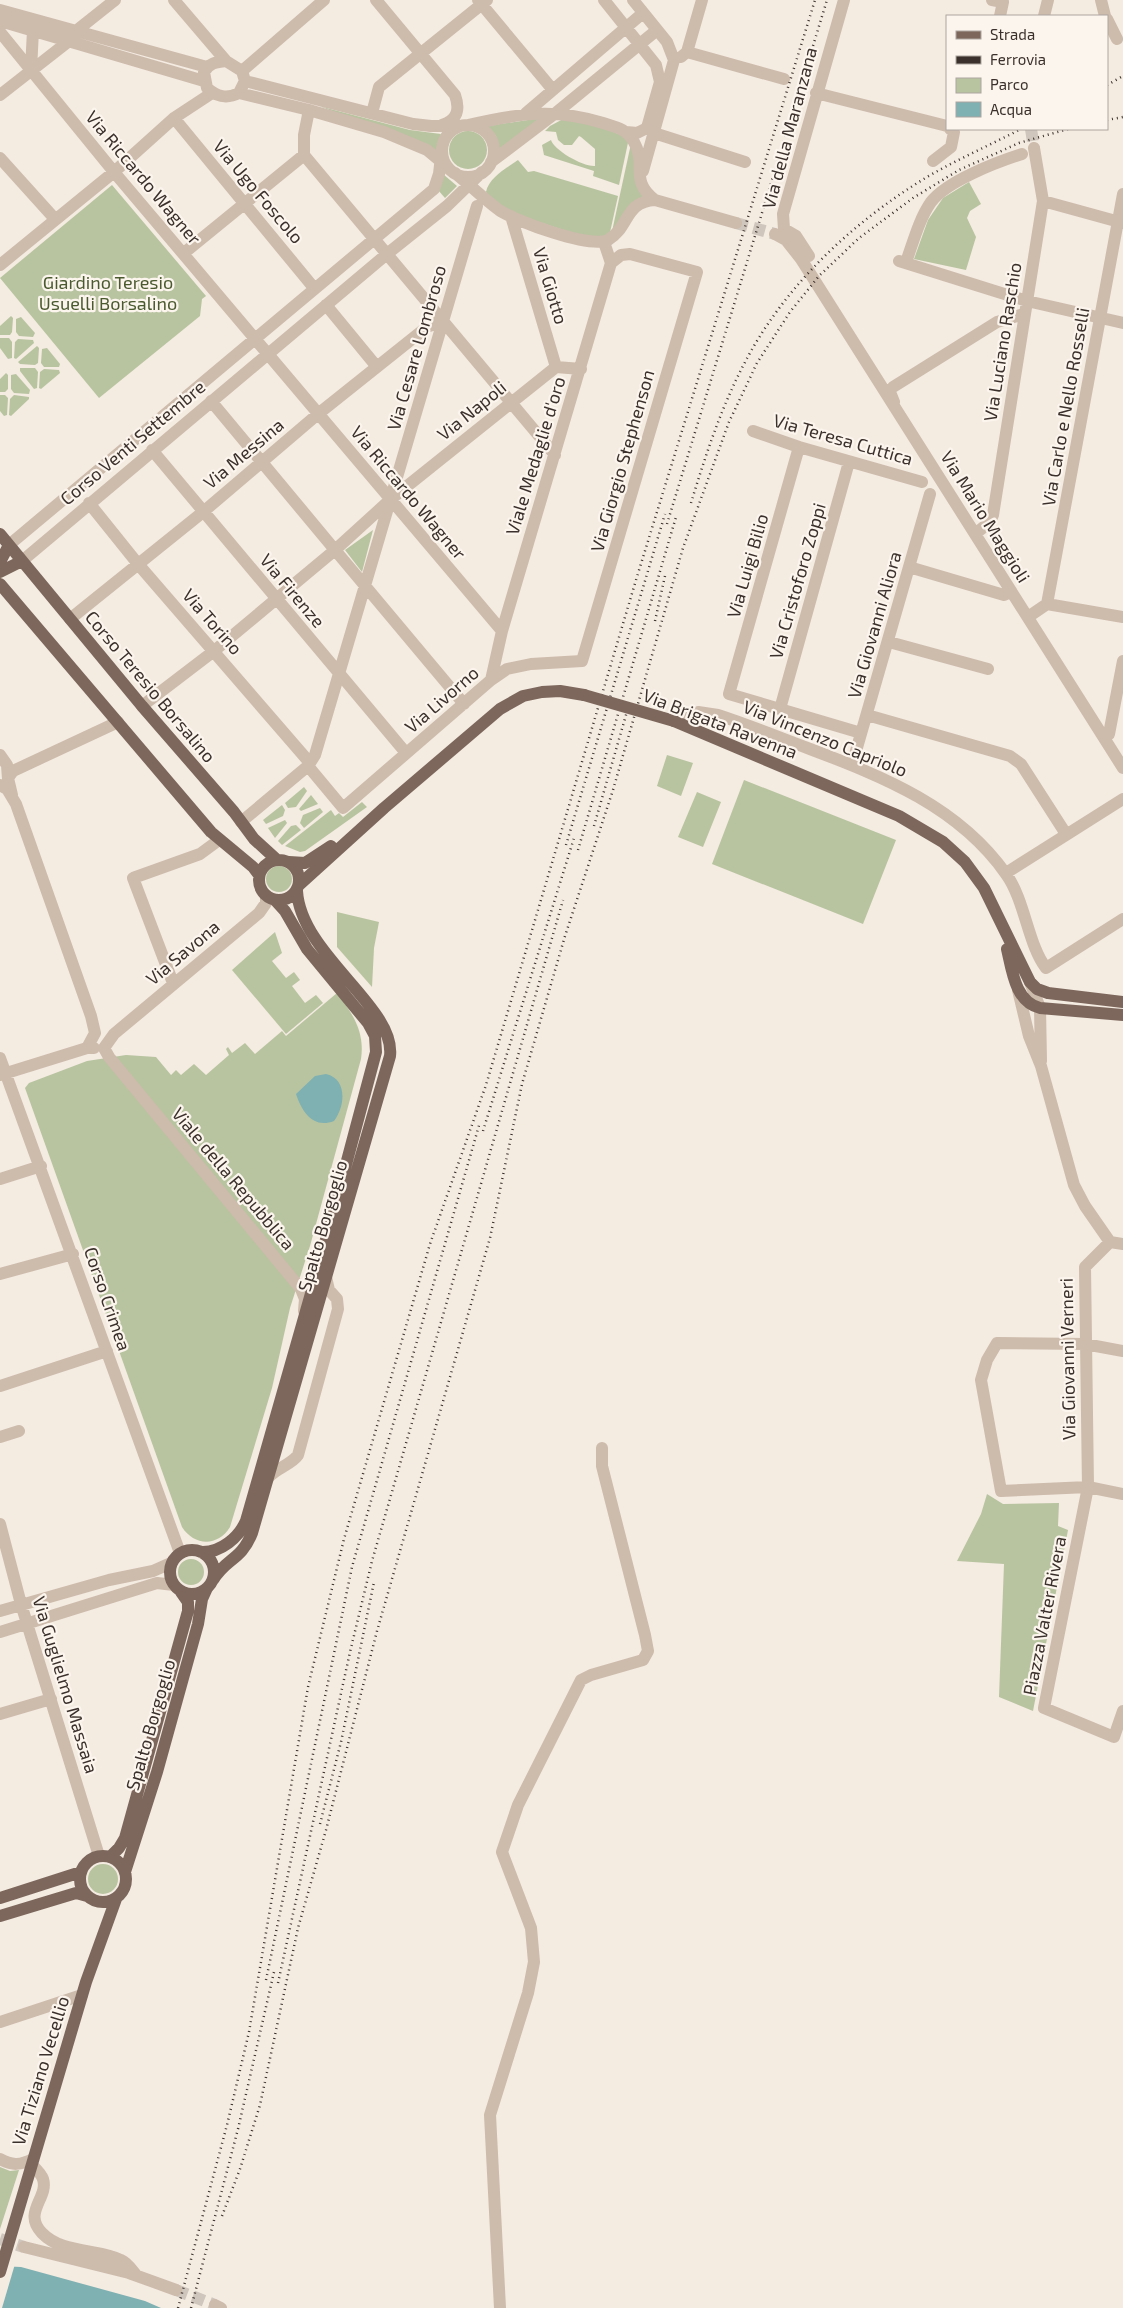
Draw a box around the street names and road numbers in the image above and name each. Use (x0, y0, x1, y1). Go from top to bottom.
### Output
street label: Via della Maranzana (757, 44, 821, 211)
street label: Via Riccardo Wagner (81, 106, 206, 249)
street label: Via Ugo Foscolo (209, 135, 309, 248)
street label: Via Giotto (529, 245, 573, 327)
street label: Via Luciano Raschio (979, 261, 1025, 423)
street label: Via Cesare Lombroso (382, 263, 450, 433)
street label: Via Carlo e Nello Rosselli (1037, 306, 1093, 508)
street label: Via Giorgio Stephenson (585, 367, 659, 554)
street label: Viale Medaglie d'oro (500, 374, 570, 538)
street label: Corso Venti Settembre (55, 375, 209, 509)
street label: Via Napoli (432, 376, 510, 445)
street label: Via Teresa Cuttica (771, 409, 916, 469)
street label: Via Messina (199, 413, 288, 493)
street label: Via Riccardo Wagner (346, 421, 471, 564)
street label: Via Mario Maggioli (936, 447, 1035, 586)
street label: Via Cristoforo Zoppi (764, 500, 830, 661)
street label: Via Luigi Bilio (722, 511, 772, 620)
street label: Via Firenze (256, 549, 330, 632)
street label: Via Giovanni Aliora (843, 549, 906, 701)
street label: Via Torino (178, 584, 247, 659)
street label: Corso Teresio Borsalino (81, 606, 221, 767)
street label: Via Livorno (400, 661, 483, 737)
street label: Via Brigata Ravenna (640, 683, 801, 763)
street label: Via Vincenzo Capriolo (740, 695, 911, 781)
street label: Via Savona (141, 915, 224, 989)
street label: Viale della Repubblica (168, 1103, 300, 1254)
street label: Spalto Borgoglio (293, 1158, 351, 1294)
street label: Corso Crimea (80, 1244, 136, 1353)
street label: Via Giovanni Verneri (1055, 1278, 1079, 1440)
street label: Piazza Valter Rivera (1018, 1534, 1070, 1697)
street label: Via Guglielmo Massaia (29, 1594, 103, 1776)
street label: Spalto Borgoglio (121, 1657, 179, 1793)
street label: Via Tiziano Vecellio (7, 1993, 73, 2148)

